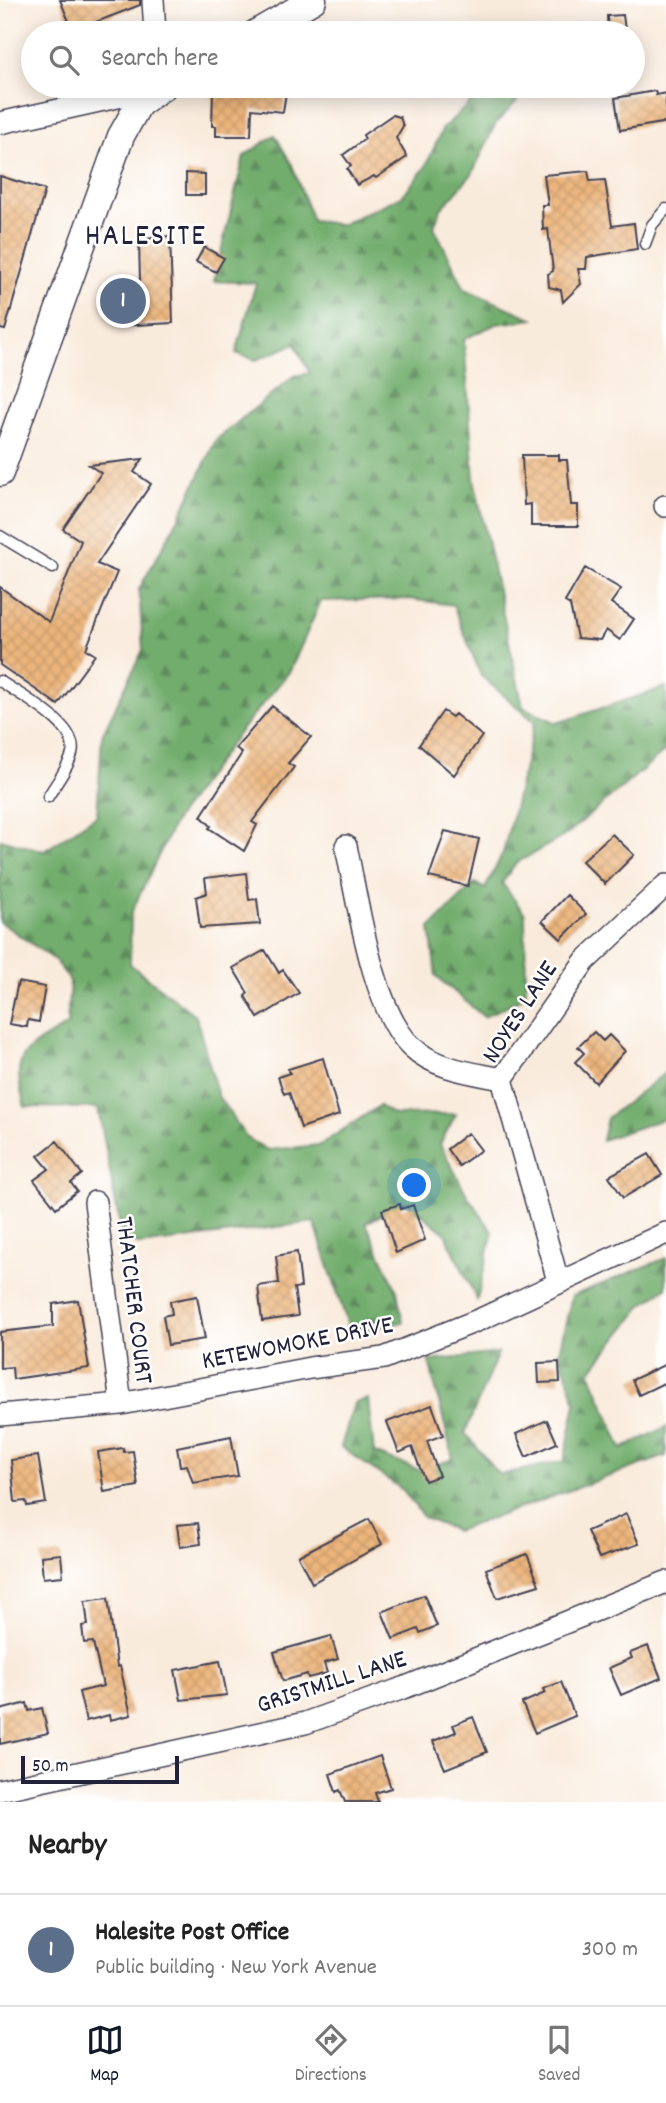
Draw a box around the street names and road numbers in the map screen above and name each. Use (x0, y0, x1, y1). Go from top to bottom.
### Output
street label: NOYES LANE (474, 954, 568, 1072)
street label: THATCHER COURT (104, 1215, 161, 1387)
street label: KETEWOMOKE DRIVE (199, 1308, 397, 1381)
street label: GRISTMILL LANE (252, 1642, 412, 1725)

